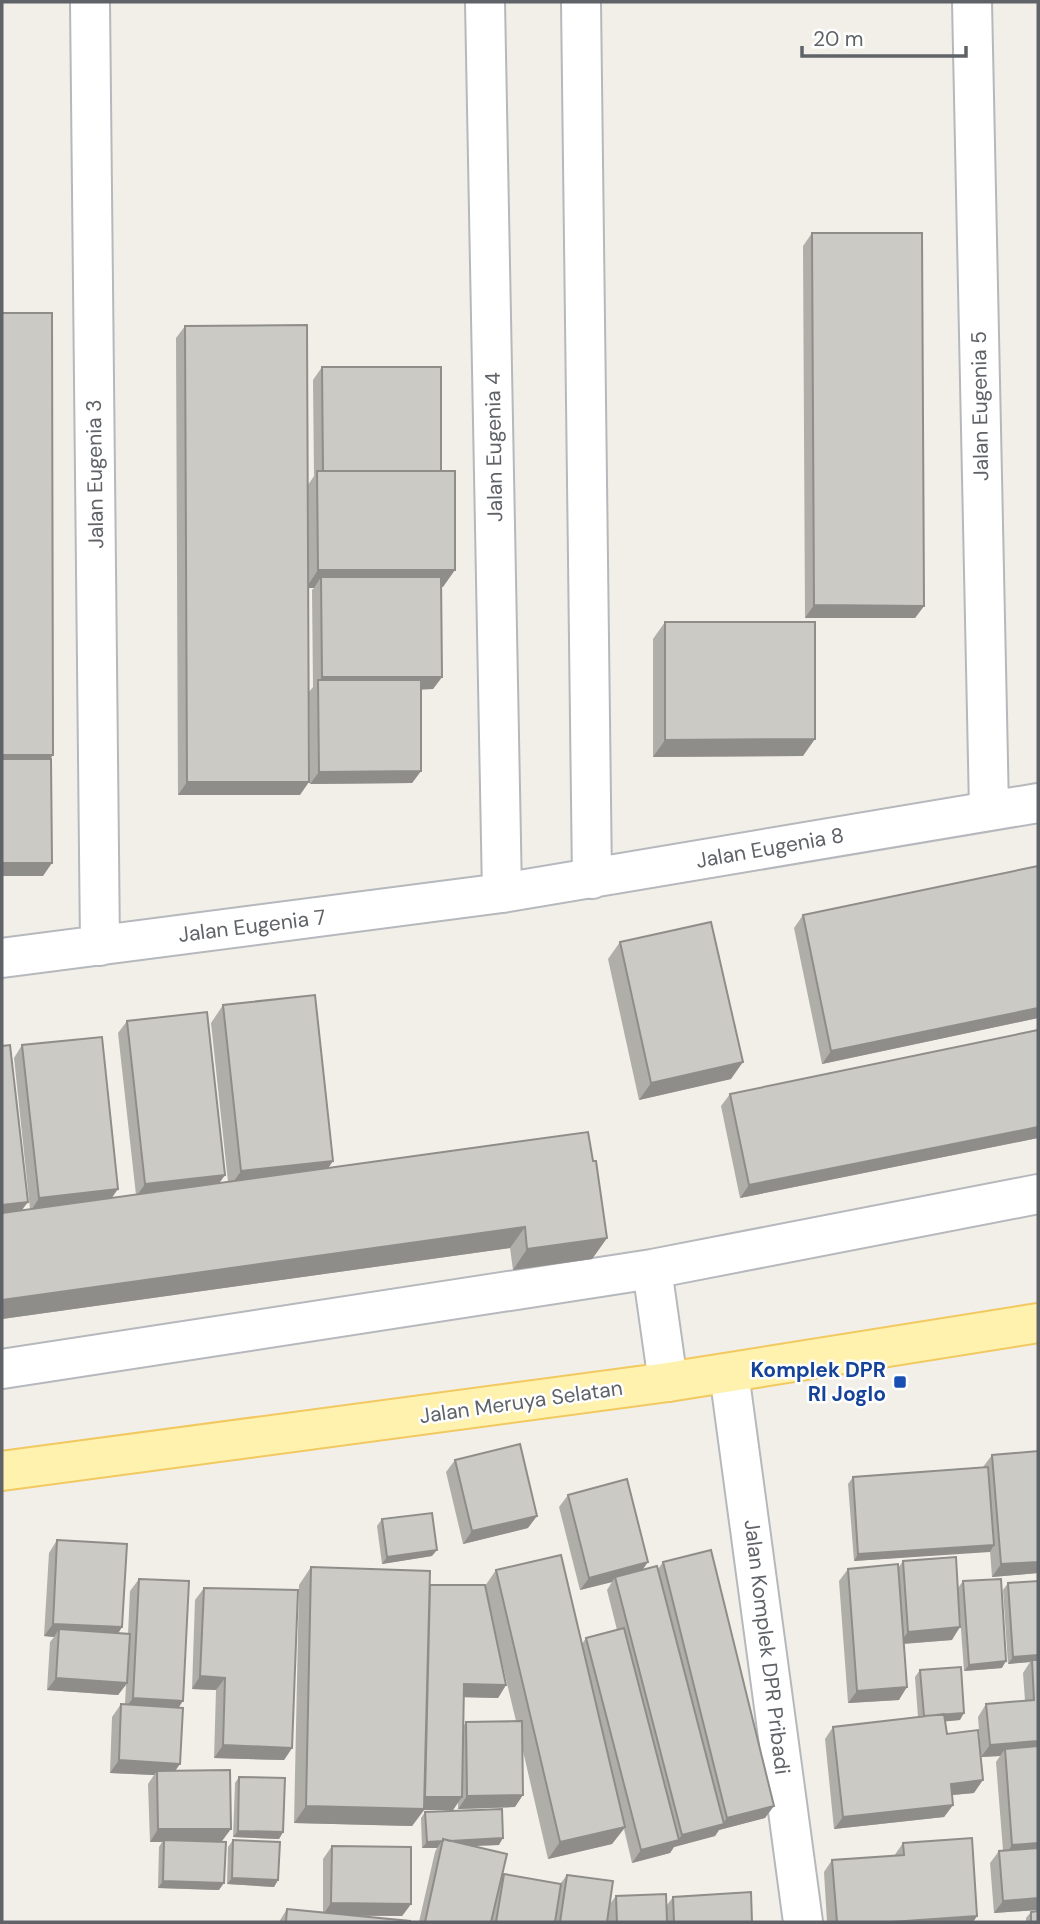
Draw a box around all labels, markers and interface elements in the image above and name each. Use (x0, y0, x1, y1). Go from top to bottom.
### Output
scale bar (802, 14, 967, 58)
text: 20 m (813, 25, 864, 53)
street label: Jalan Eugenia 5 (965, 331, 995, 481)
street label: Jalan Eugenia 4 (479, 372, 509, 522)
street label: Jalan Eugenia 3 (80, 399, 110, 549)
street label: Jalan Eugenia 8 (694, 821, 846, 875)
street label: Jalan Eugenia 7 (177, 903, 327, 949)
place label: Komplek DPR RI Joglo (751, 1356, 886, 1408)
street label: Jalan Meruya Selatan (418, 1374, 624, 1430)
marker: Komplek DPR RI Joglo (892, 1374, 908, 1390)
street label: Jalan Komplek DPR Pribadi (737, 1518, 797, 1776)

